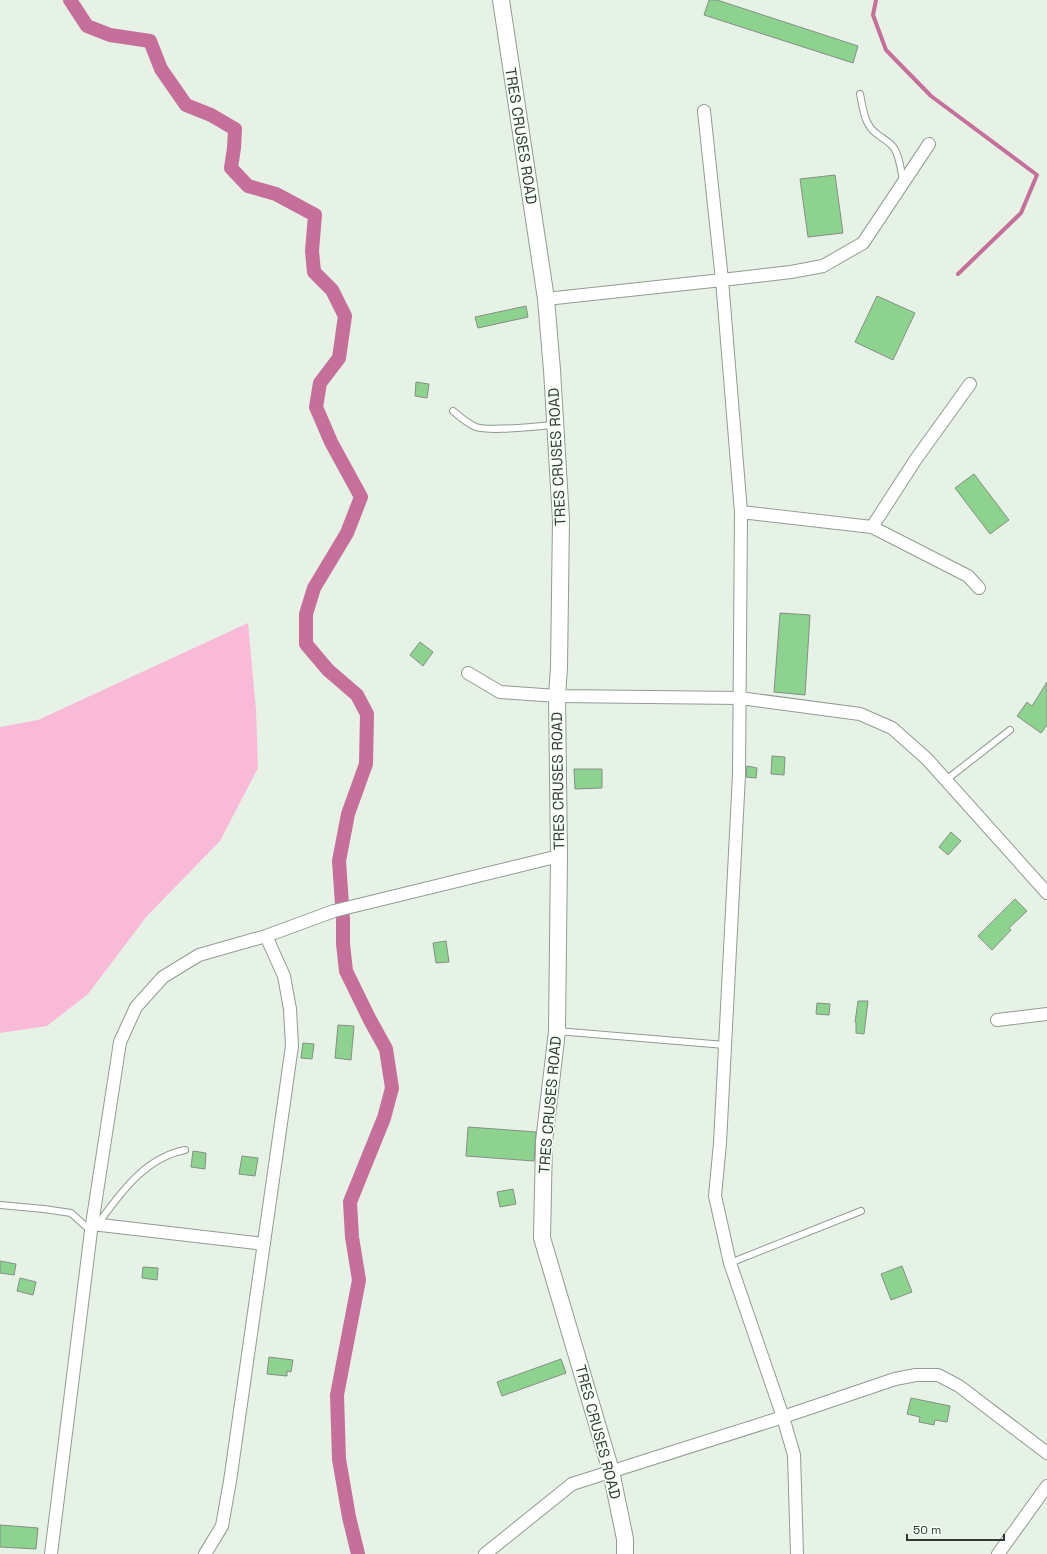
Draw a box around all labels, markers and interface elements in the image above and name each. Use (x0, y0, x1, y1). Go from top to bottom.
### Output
street label: TRES CRUSES ROAD (501, 66, 542, 206)
street label: TRES CRUSES ROAD (543, 387, 570, 527)
street label: TRES CRUSES ROAD (547, 712, 568, 850)
street label: TRES CRUSES ROAD (534, 1035, 565, 1175)
street label: TRES CRUSES ROAD (571, 1363, 626, 1501)
scale bar (907, 1516, 1004, 1542)
text: 50 m (913, 1522, 941, 1538)

